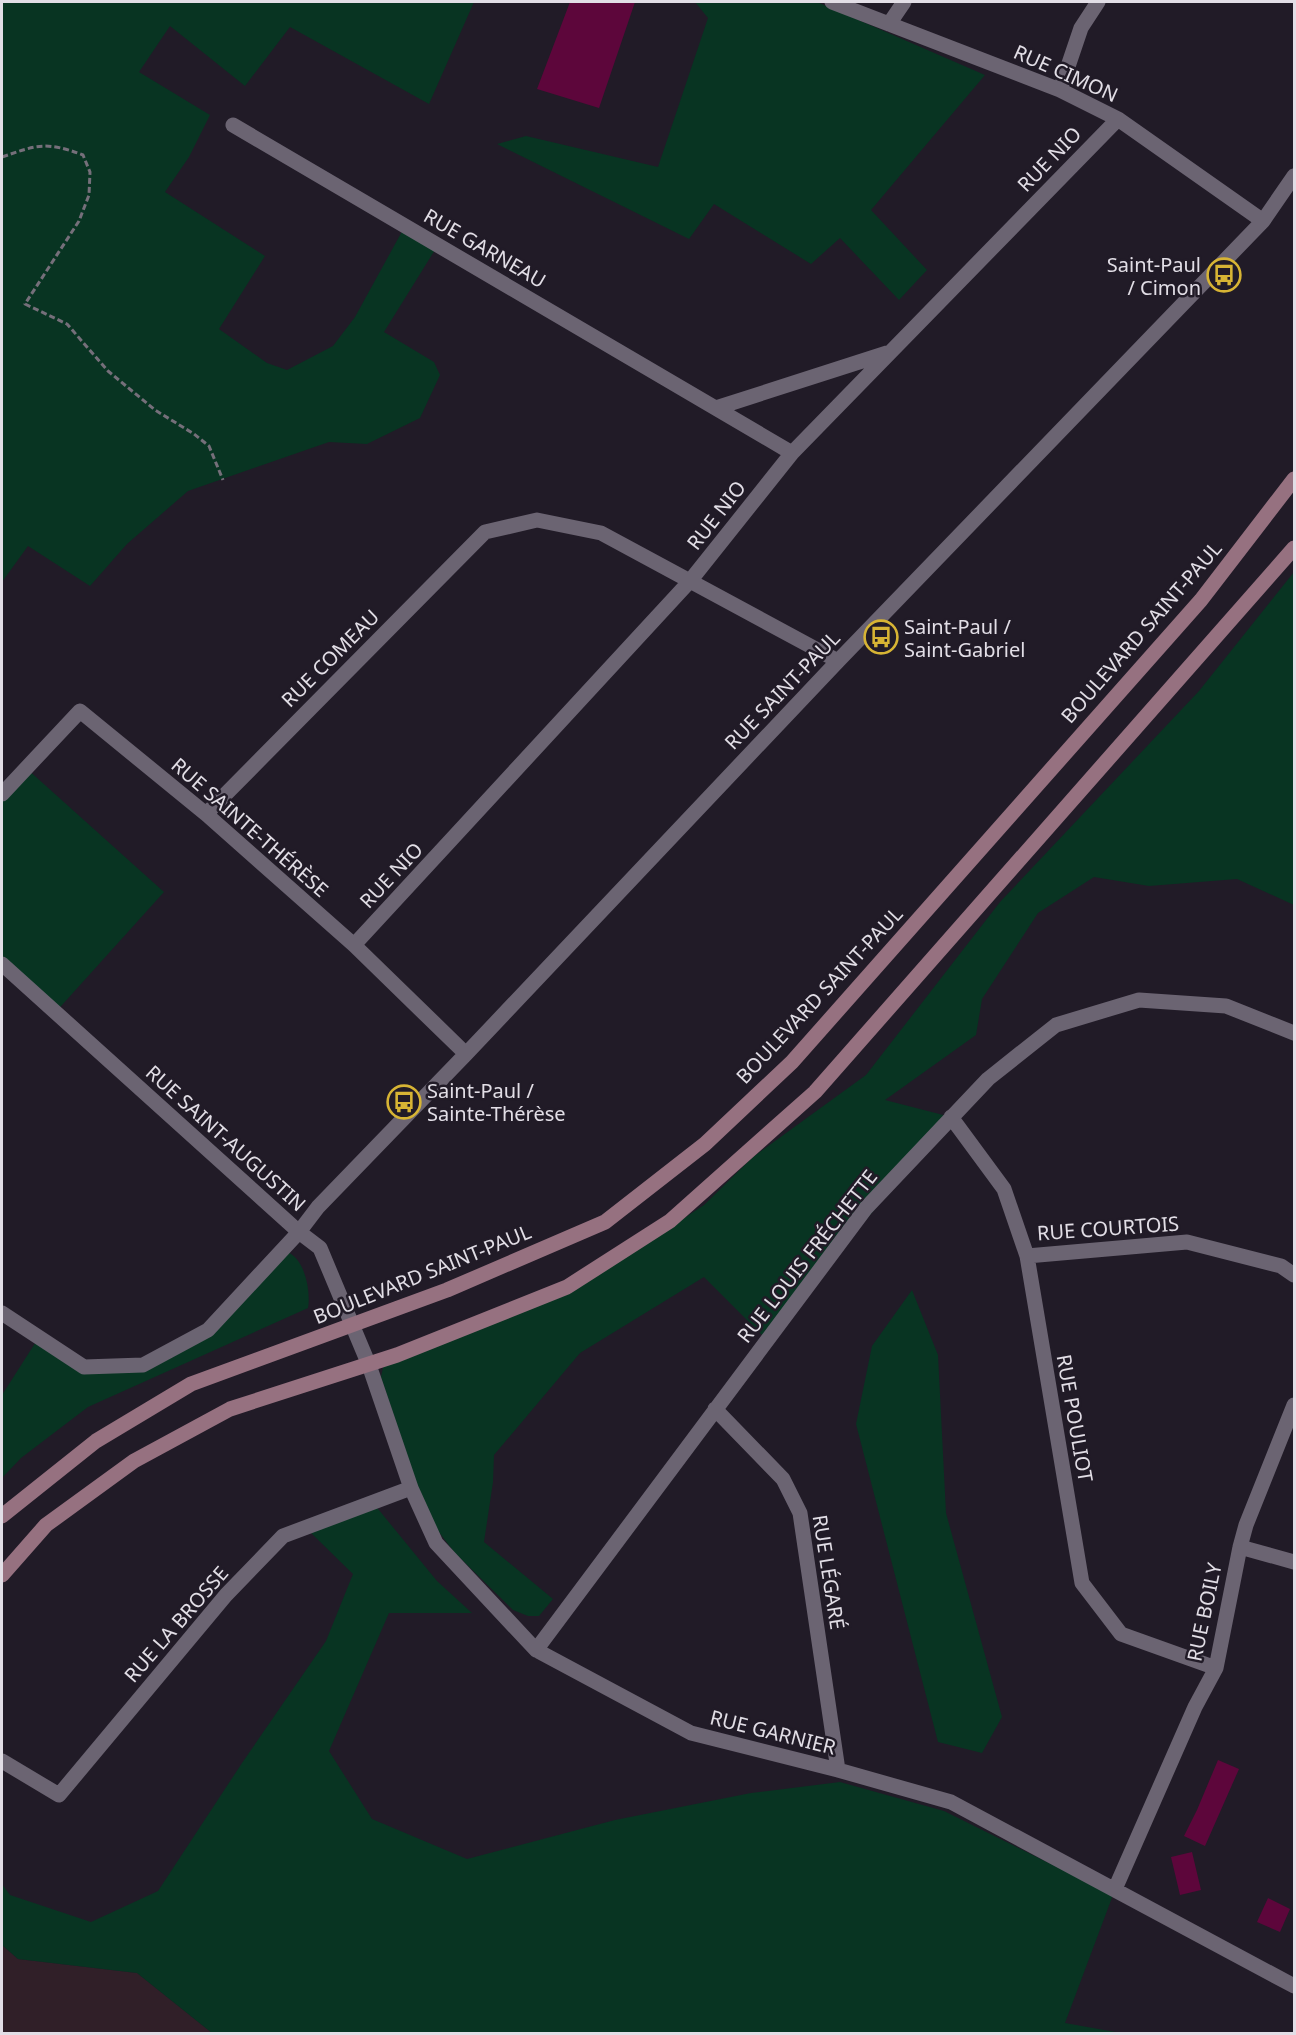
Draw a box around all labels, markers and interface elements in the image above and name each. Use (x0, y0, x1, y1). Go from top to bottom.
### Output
street label: RUE CIMON (1009, 38, 1123, 108)
street label: RUE NIO (1011, 120, 1087, 198)
street label: RUE GARNEAU (419, 202, 551, 294)
place label: Saint-Paul / Cimon (1107, 251, 1201, 301)
bus stop icon: Saint-Paul / Cimon (1206, 257, 1242, 293)
street label: RUE NIO (680, 475, 752, 555)
street label: BOULEVARD SAINT-PAUL (1055, 535, 1227, 729)
street label: RUE COMEAU (275, 603, 385, 713)
place label: Saint-Paul / Saint-Gabriel (904, 613, 1025, 663)
bus stop icon: Saint-Paul / Saint-Gabriel (863, 619, 899, 655)
street label: RUE SAINT-PAUL (718, 625, 846, 755)
street label: RUE SAINTE-THÉRÈSE (166, 751, 334, 903)
street label: RUE NIO (354, 836, 428, 914)
street label: BOULEVARD SAINT-PAUL (730, 901, 908, 1089)
street label: RUE SAINT-AUGUSTIN (140, 1059, 312, 1217)
place label: Saint-Paul / Sainte-Thérèse (427, 1077, 566, 1127)
bus stop icon: Saint-Paul / Sainte-Thérèse (386, 1084, 422, 1120)
street label: RUE LOUIS FRÉCHETTE (731, 1164, 883, 1348)
street label: RUE COURTOIS (1036, 1210, 1180, 1246)
street label: BOULEVARD SAINT-PAUL (309, 1218, 535, 1330)
street label: RUE POULIOT (1050, 1352, 1100, 1484)
street label: RUE LÉGARÉ (807, 1513, 851, 1631)
street label: RUE LA BROSSE (118, 1560, 234, 1688)
street label: RUE BOILY (1180, 1560, 1228, 1664)
street label: RUE GARNIER (707, 1703, 839, 1761)

